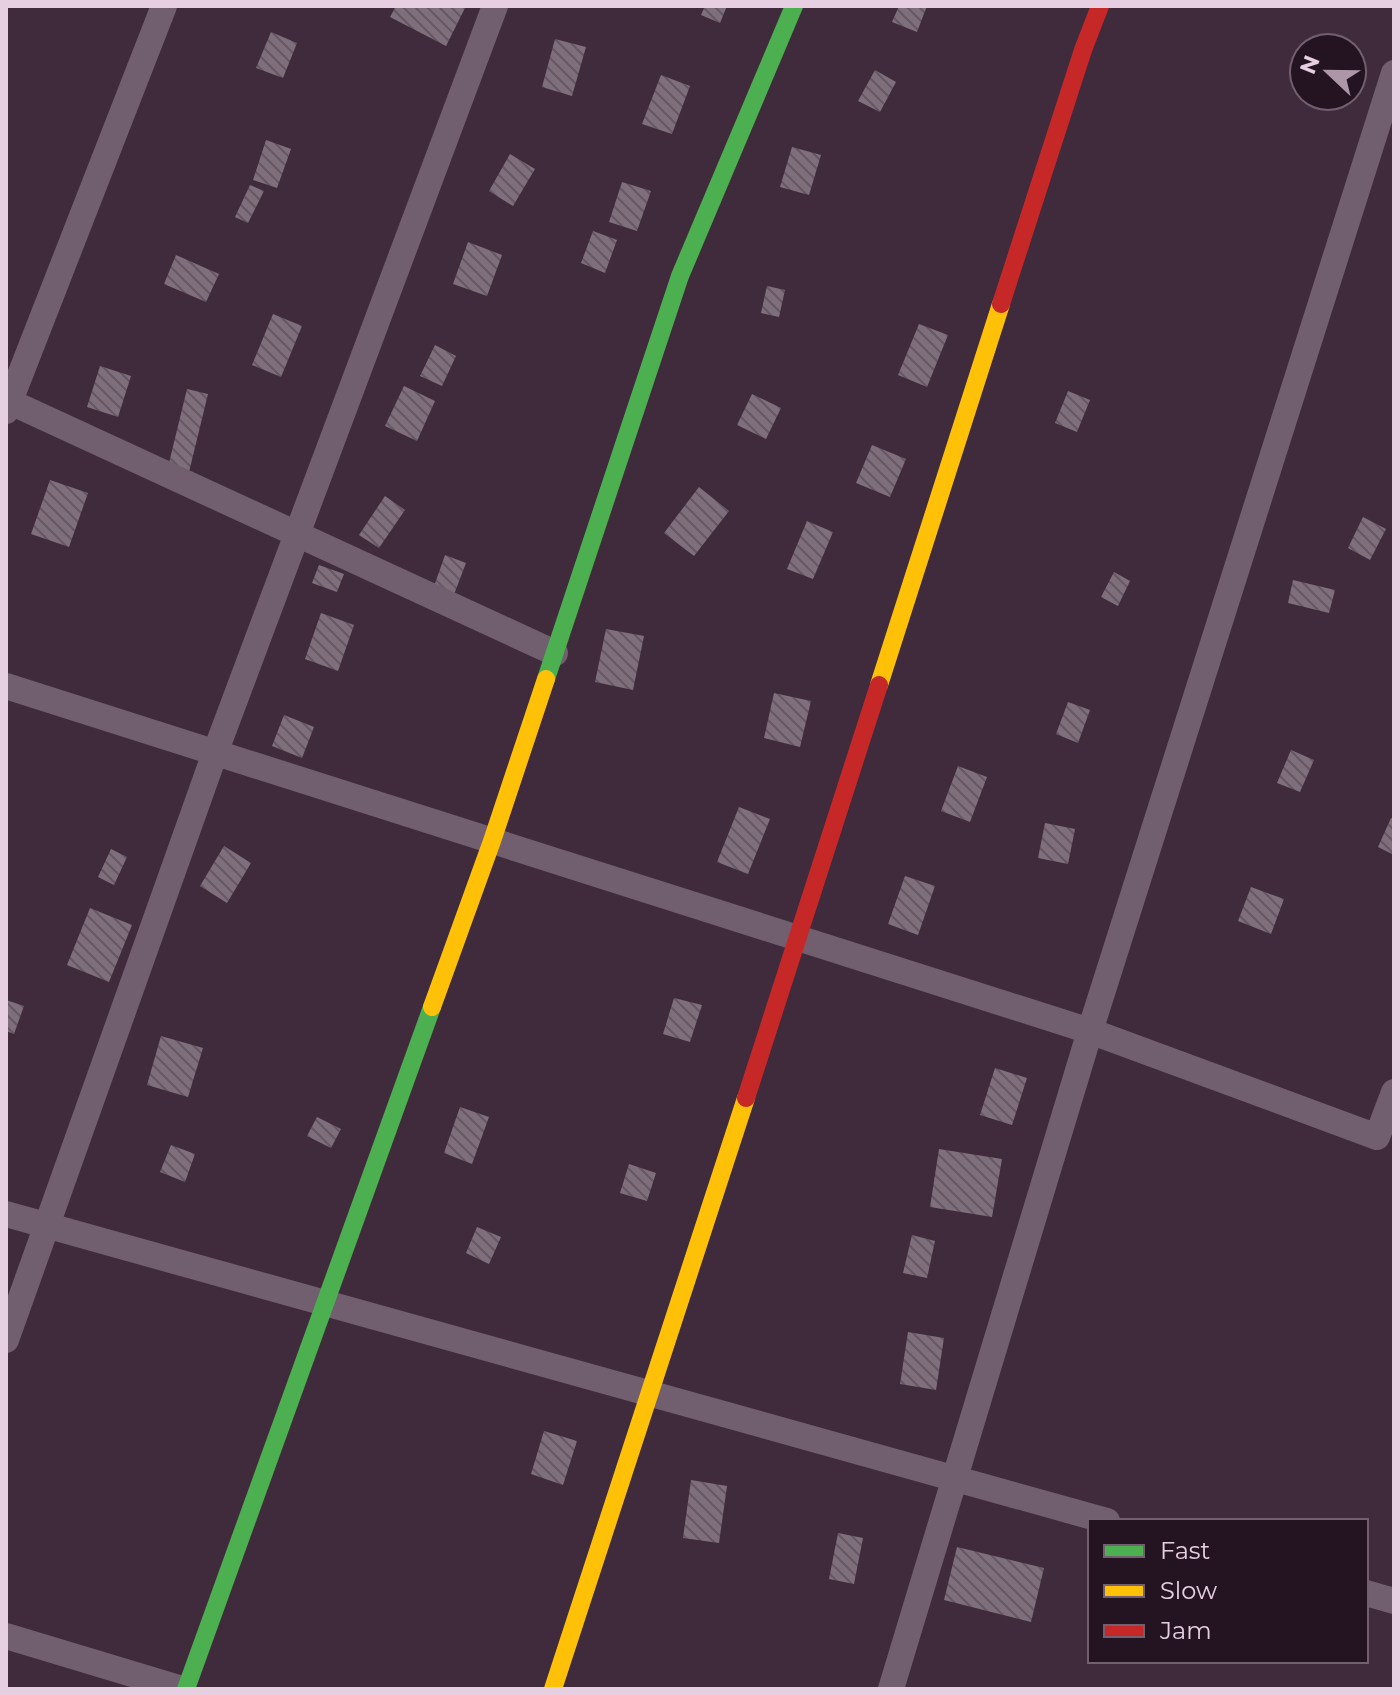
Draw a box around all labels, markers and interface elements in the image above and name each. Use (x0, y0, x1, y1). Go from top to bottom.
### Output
north arrow (1288, 32, 1368, 112)
text: N (1294, 51, 1326, 78)
legend (1088, 1519, 1368, 1663)
text: Fast (1160, 1536, 1211, 1565)
text: Slow (1160, 1576, 1217, 1605)
text: Jam (1159, 1616, 1212, 1645)

